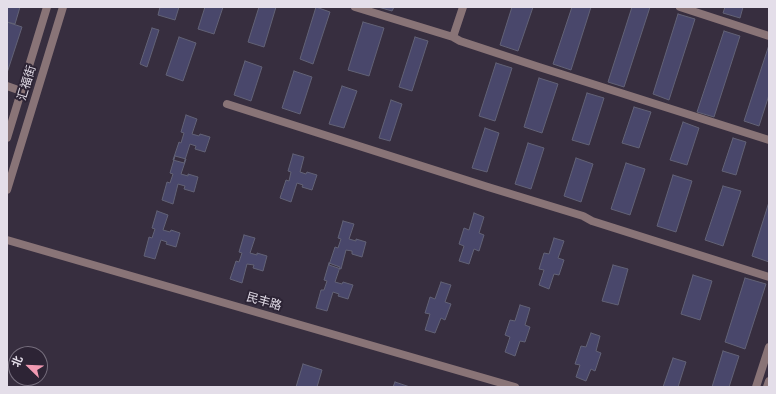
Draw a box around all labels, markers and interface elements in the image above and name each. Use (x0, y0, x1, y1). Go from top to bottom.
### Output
street label: 汇福街 (15, 64, 39, 102)
street label: 民丰路 (245, 290, 283, 314)
north arrow (8, 346, 48, 386)
text: 北 (9, 354, 26, 369)

